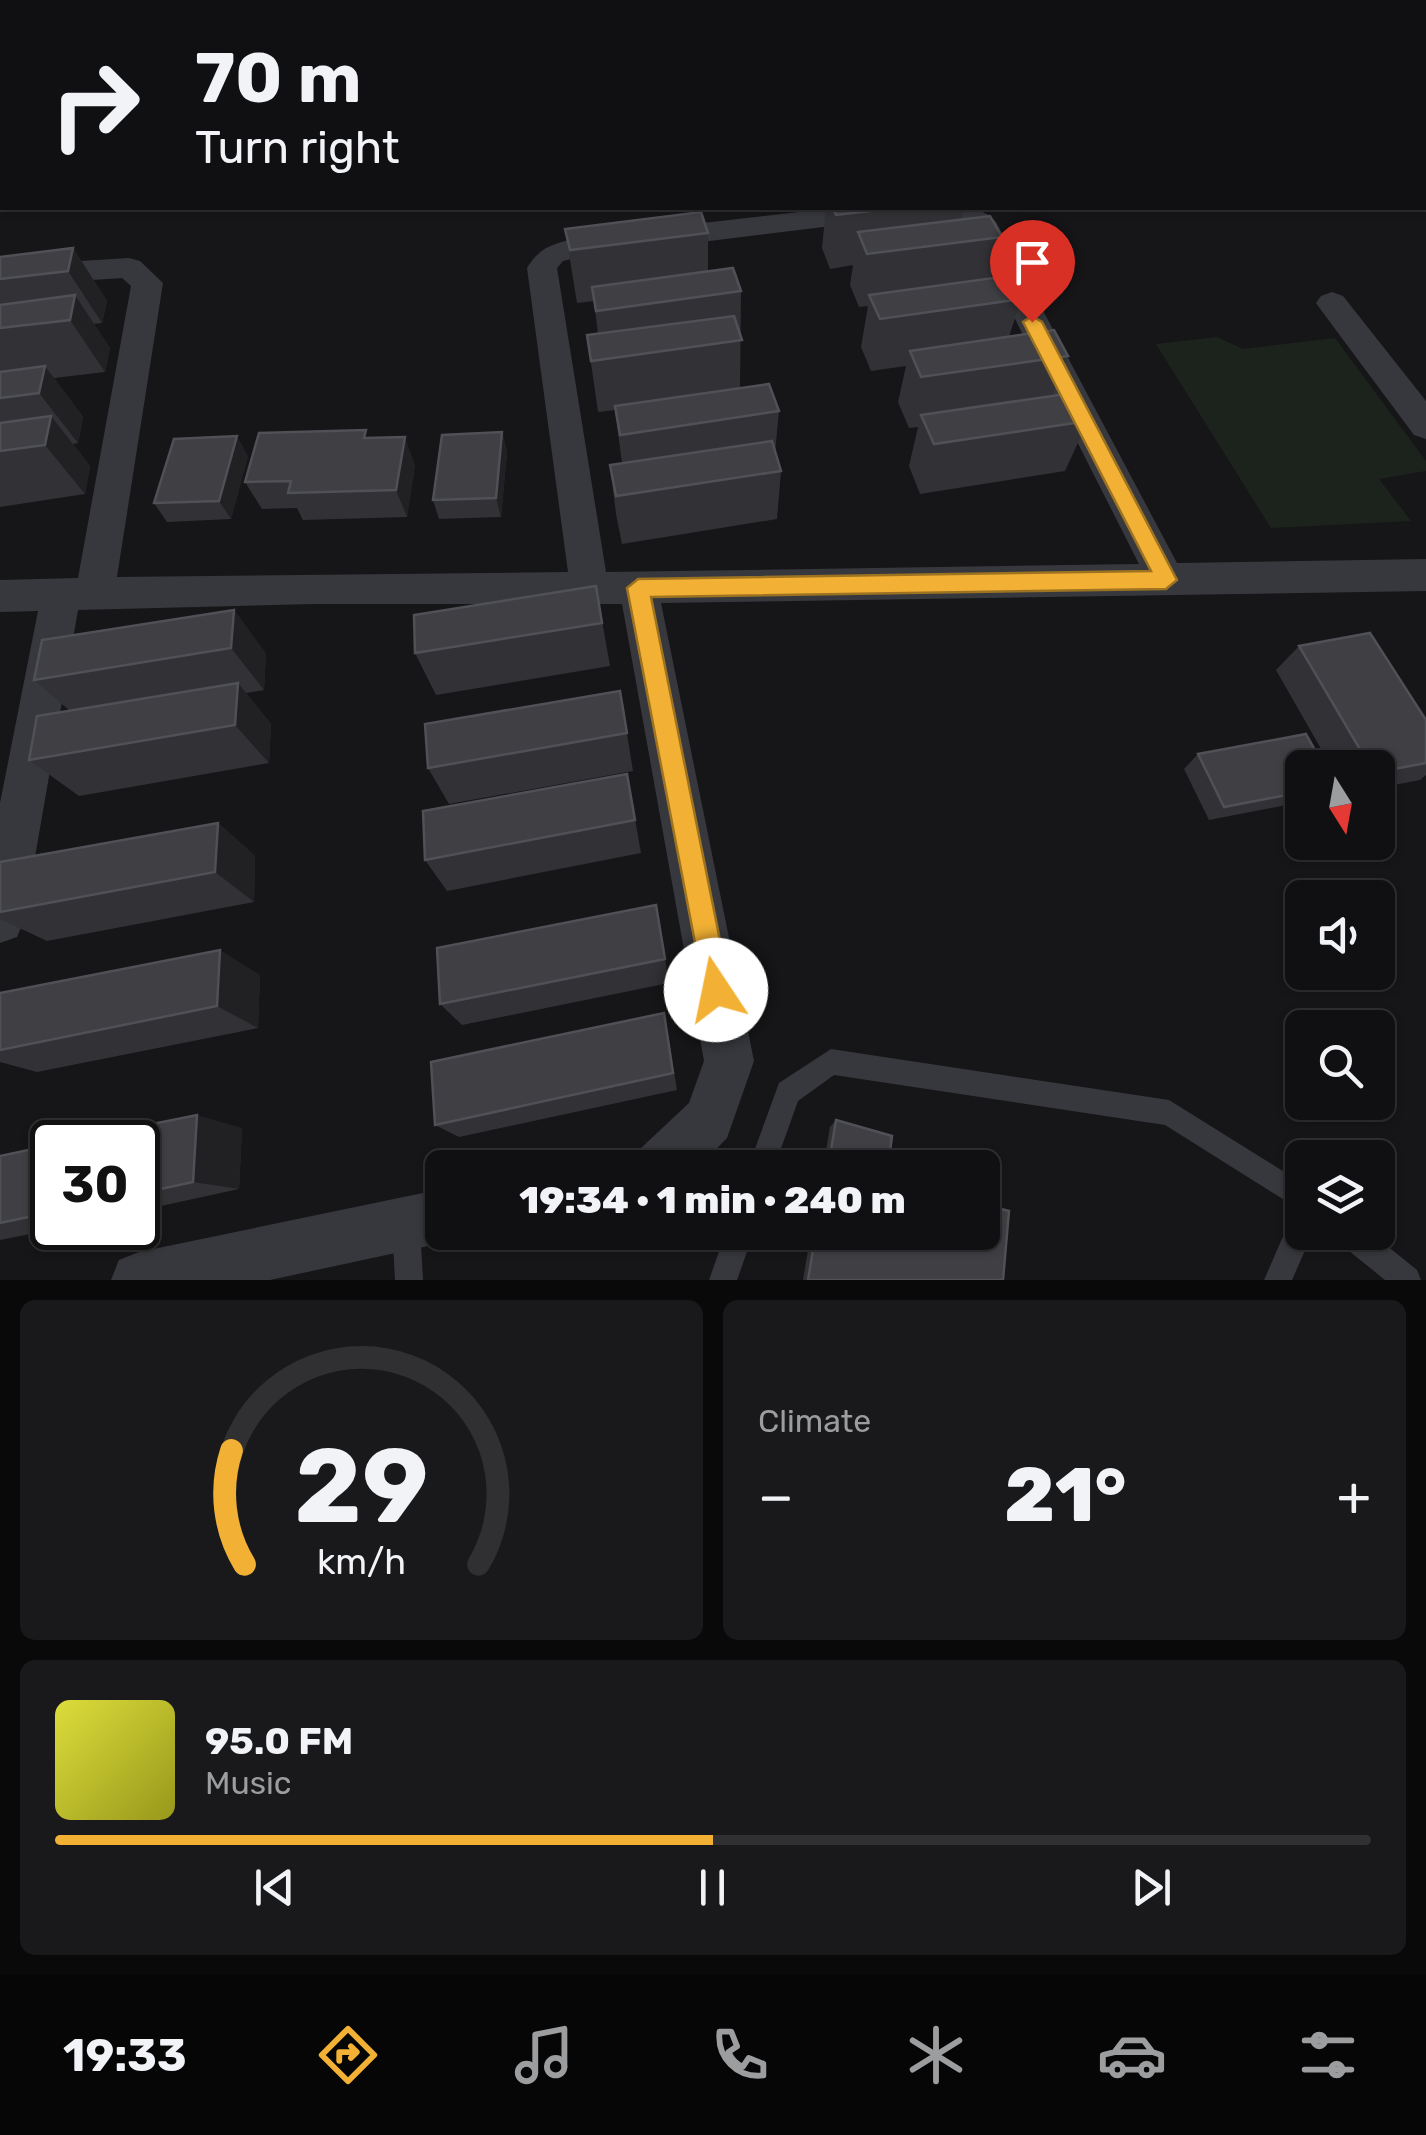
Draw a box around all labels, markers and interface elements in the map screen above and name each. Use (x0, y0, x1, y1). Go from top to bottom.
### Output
text: 70 m (195, 37, 362, 120)
icon: right (30, 40, 160, 170)
text: Turn right (195, 121, 399, 174)
pin (990, 220, 1075, 323)
icon: arrive (1005, 235, 1060, 290)
north arrow (1285, 750, 1395, 860)
map controls (1285, 750, 1395, 1250)
button: sound (1285, 880, 1395, 990)
position arrow (664, 938, 768, 1042)
button: search (1285, 1010, 1395, 1120)
speed limit sign: 30 (30, 1120, 160, 1250)
button: layers (1285, 1140, 1395, 1250)
text: 19:34 · 1 min · 240 m (519, 1177, 906, 1223)
text: Climate (758, 1402, 871, 1440)
text: 29 (294, 1425, 429, 1548)
text: 21° (1004, 1451, 1126, 1540)
text: − (758, 1464, 794, 1529)
text: + (1337, 1464, 1371, 1529)
text: km/h (317, 1541, 406, 1583)
text: 95.0 FM (205, 1718, 353, 1764)
text: Music (205, 1764, 291, 1802)
icon: previous (247, 1860, 302, 1915)
icon: pause (685, 1860, 740, 1915)
icon: next (1124, 1860, 1179, 1915)
icon: directions (313, 2020, 383, 2090)
icon: music (509, 2020, 579, 2090)
icon: phone (705, 2020, 775, 2090)
icon: climate (901, 2020, 971, 2090)
icon: car (1097, 2020, 1167, 2090)
icon: filters (1293, 2020, 1363, 2090)
text: 19:33 (63, 2029, 187, 2082)

